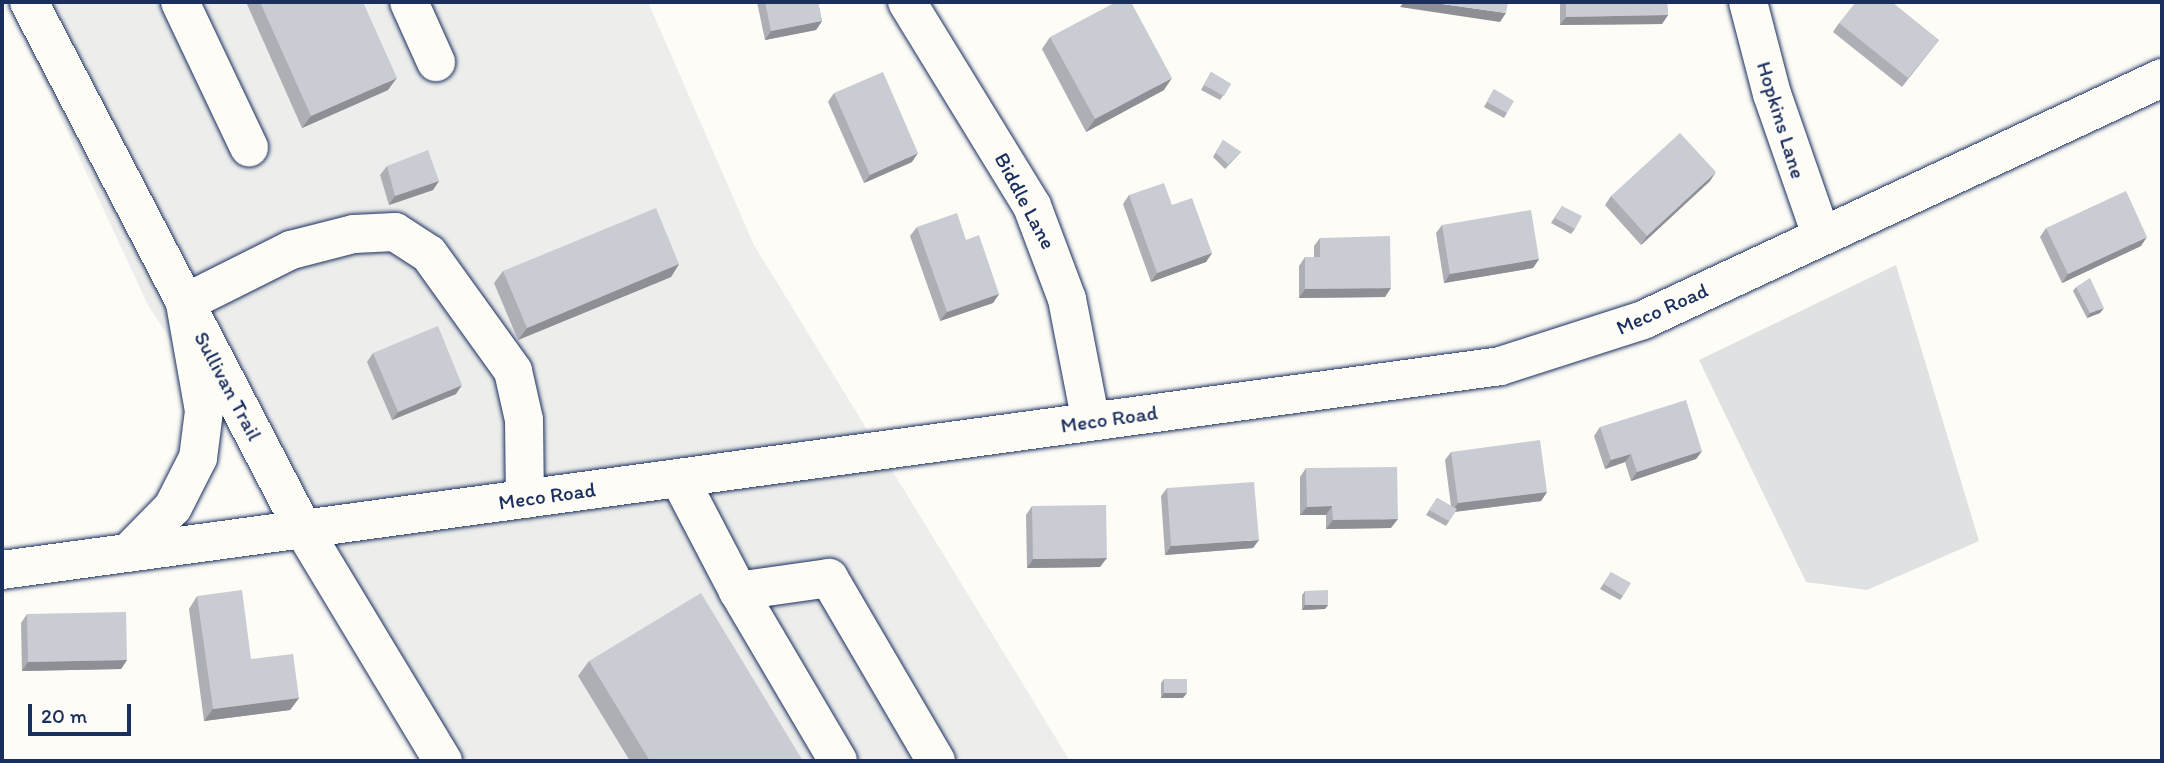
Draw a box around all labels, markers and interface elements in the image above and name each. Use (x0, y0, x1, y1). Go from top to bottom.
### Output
street label: Hopkins Lane (1751, 58, 1811, 182)
street label: Biddle Lane (989, 148, 1061, 254)
street label: Meco Road (1613, 278, 1711, 340)
street label: Sullivan Trail (189, 328, 267, 444)
street label: Meco Road (1059, 400, 1159, 438)
street label: Meco Road (497, 477, 597, 515)
scale bar (32, 690, 135, 734)
text: 20 m (41, 703, 87, 728)

